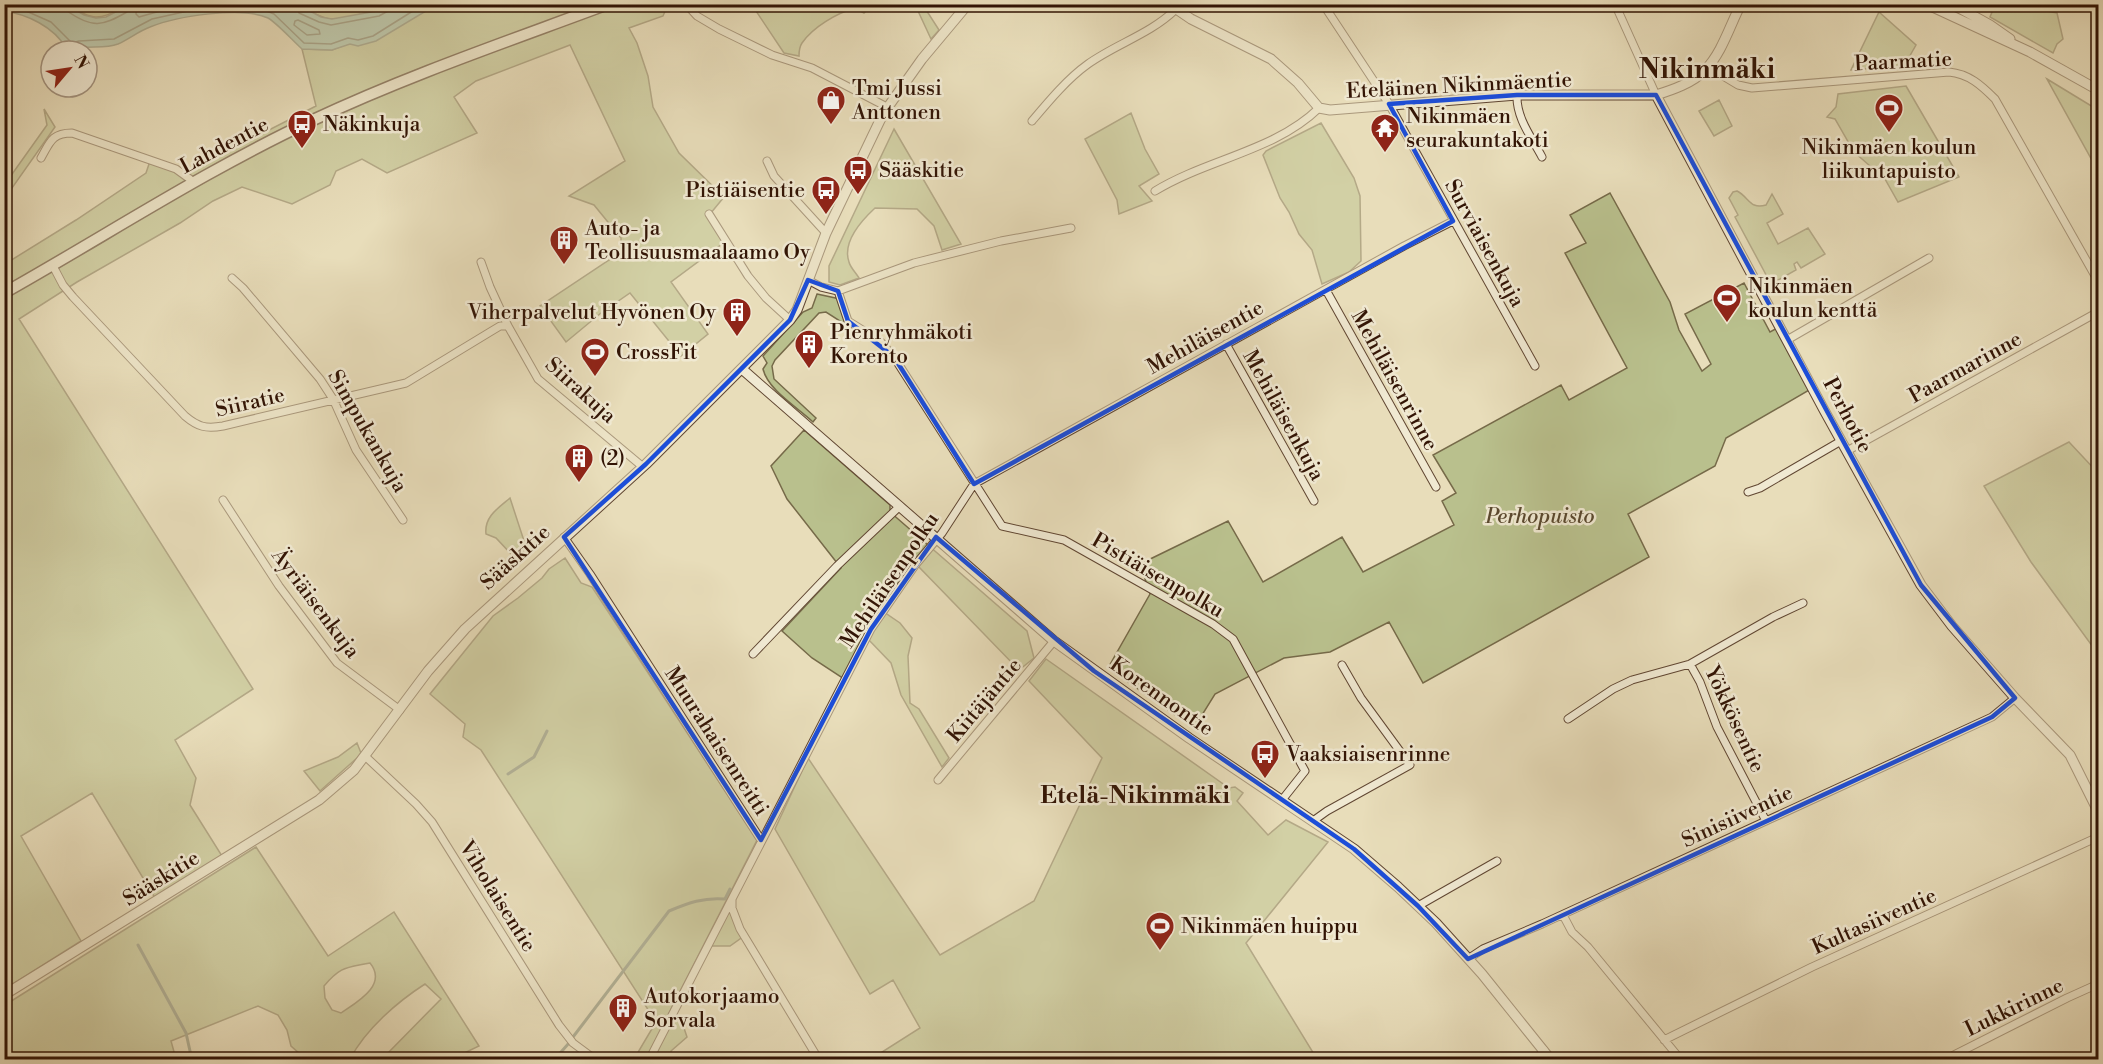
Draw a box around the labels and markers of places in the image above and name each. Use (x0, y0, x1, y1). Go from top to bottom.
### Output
place label: Tmi Jussi Anttonen (851, 76, 942, 126)
shop icon: Tmi Jussi Anttonen (815, 84, 847, 126)
sports icon: Nikinmäen koulun liikuntapuisto (1873, 92, 1905, 134)
place label: Nikinmäen seurakuntakoti (1406, 104, 1549, 154)
bus stop icon: Näkinkuja (286, 108, 318, 150)
place label: Näkinkuja (323, 112, 421, 138)
temple icon: Nikinmäen seurakuntakoti (1369, 112, 1401, 154)
place label: Nikinmäen koulun liikuntapuisto (1802, 135, 1977, 185)
bus stop icon: Sääskitie (842, 154, 874, 196)
place label: Sääskitie (879, 158, 964, 184)
bus stop icon: Pistiäisentie (810, 174, 842, 216)
place label: Pistiäisentie (685, 178, 805, 204)
place label: Auto- ja Teollisuusmaalaamo Oy (584, 216, 811, 266)
building icon: Auto- ja Teollisuusmaalaamo Oy (548, 224, 580, 266)
place label: Nikinmäen koulun kenttä (1748, 274, 1878, 324)
sports icon: Nikinmäen koulun kenttä (1711, 282, 1743, 324)
building icon: Viherpalvelut Hyvönen Oy (721, 296, 753, 338)
place label: Viherpalvelut Hyvönen Oy (467, 300, 717, 326)
place label: Pienryhmäkoti Korento (830, 320, 973, 370)
building icon: Pienryhmäkoti Korento (793, 328, 825, 370)
sports icon: CrossFit (579, 336, 611, 378)
place label: CrossFit (616, 340, 698, 366)
building icon: (2) (563, 442, 595, 484)
place label: (2) (600, 446, 625, 472)
bus stop icon: Vaaksiaisenrinne (1249, 738, 1281, 780)
place label: Vaaksiaisenrinne (1285, 742, 1450, 768)
sports icon: Nikinmäen huippu (1144, 910, 1176, 952)
place label: Nikinmäen huippu (1181, 914, 1358, 940)
place label: Autokorjaamo Sorvala (643, 984, 780, 1034)
building icon: Autokorjaamo Sorvala (607, 992, 639, 1034)

